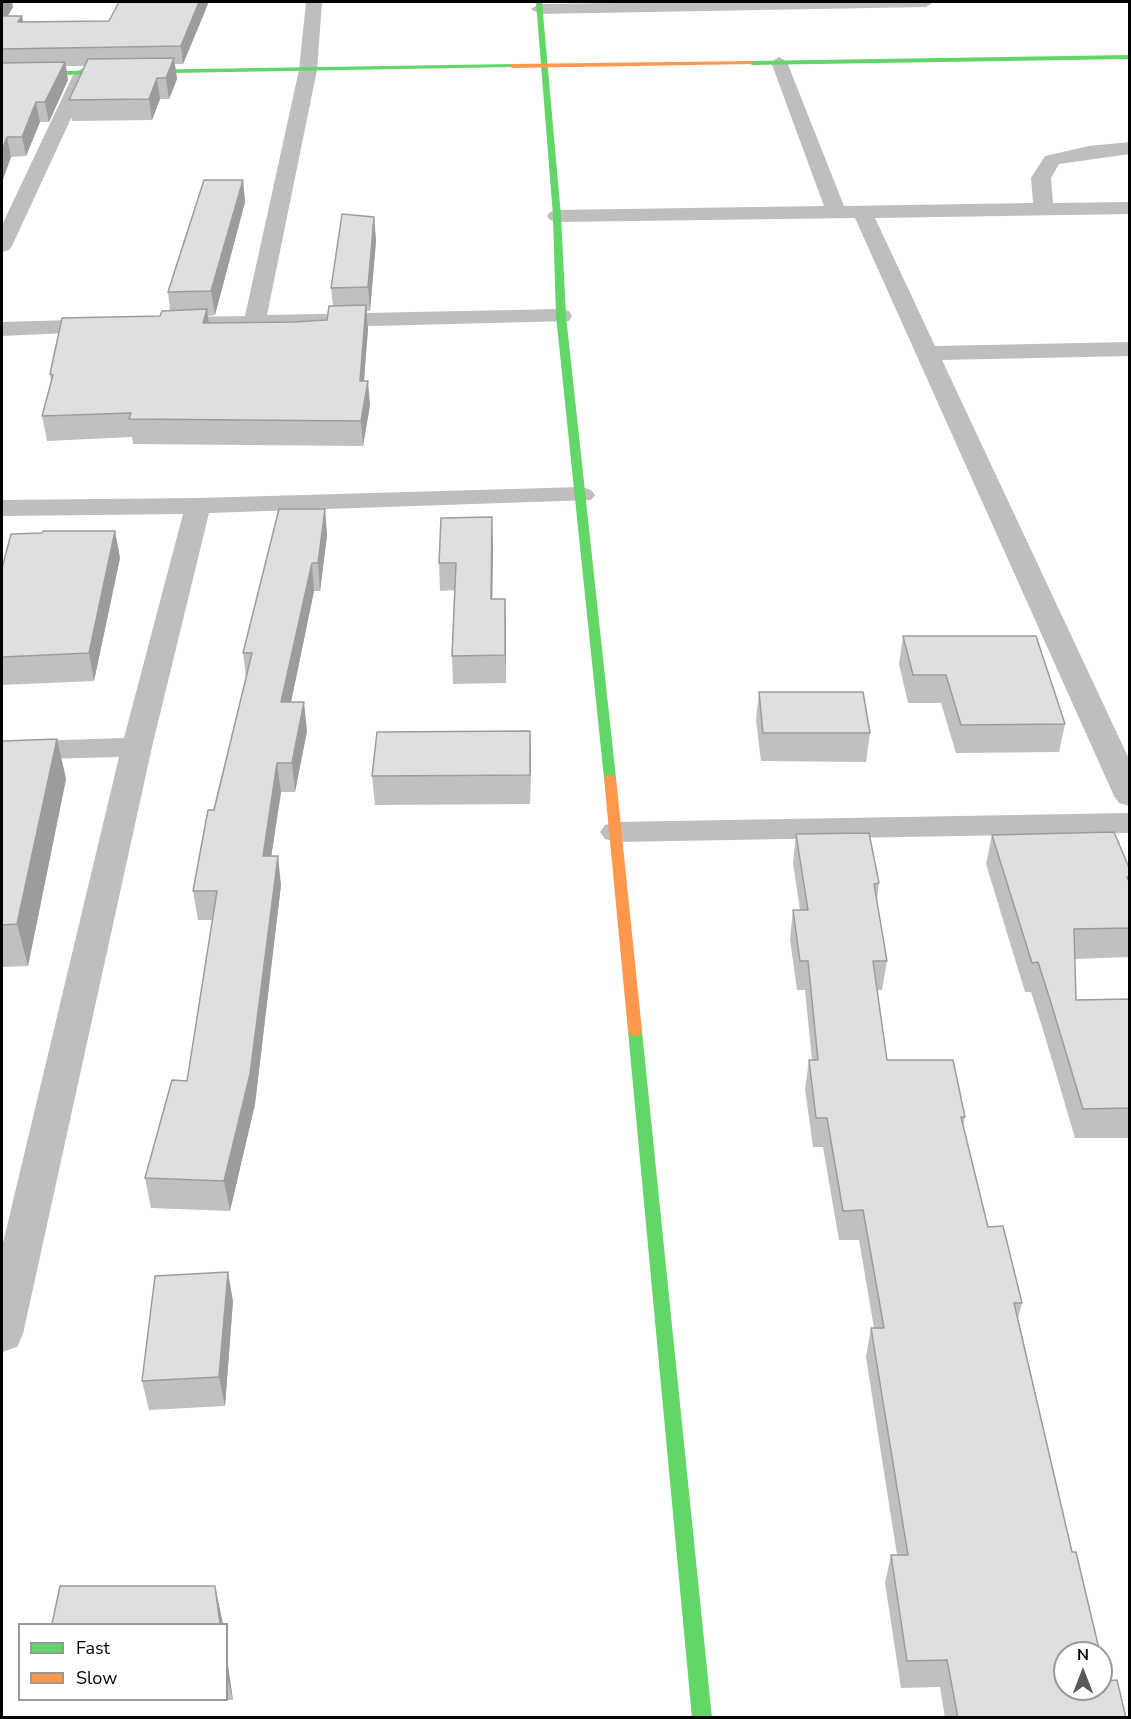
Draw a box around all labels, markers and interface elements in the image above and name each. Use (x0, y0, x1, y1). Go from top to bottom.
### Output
legend (18, 1623, 228, 1701)
text: Fast (76, 1636, 110, 1660)
north arrow (1053, 1641, 1113, 1701)
text: N (1077, 1644, 1089, 1666)
text: Slow (76, 1666, 117, 1690)

